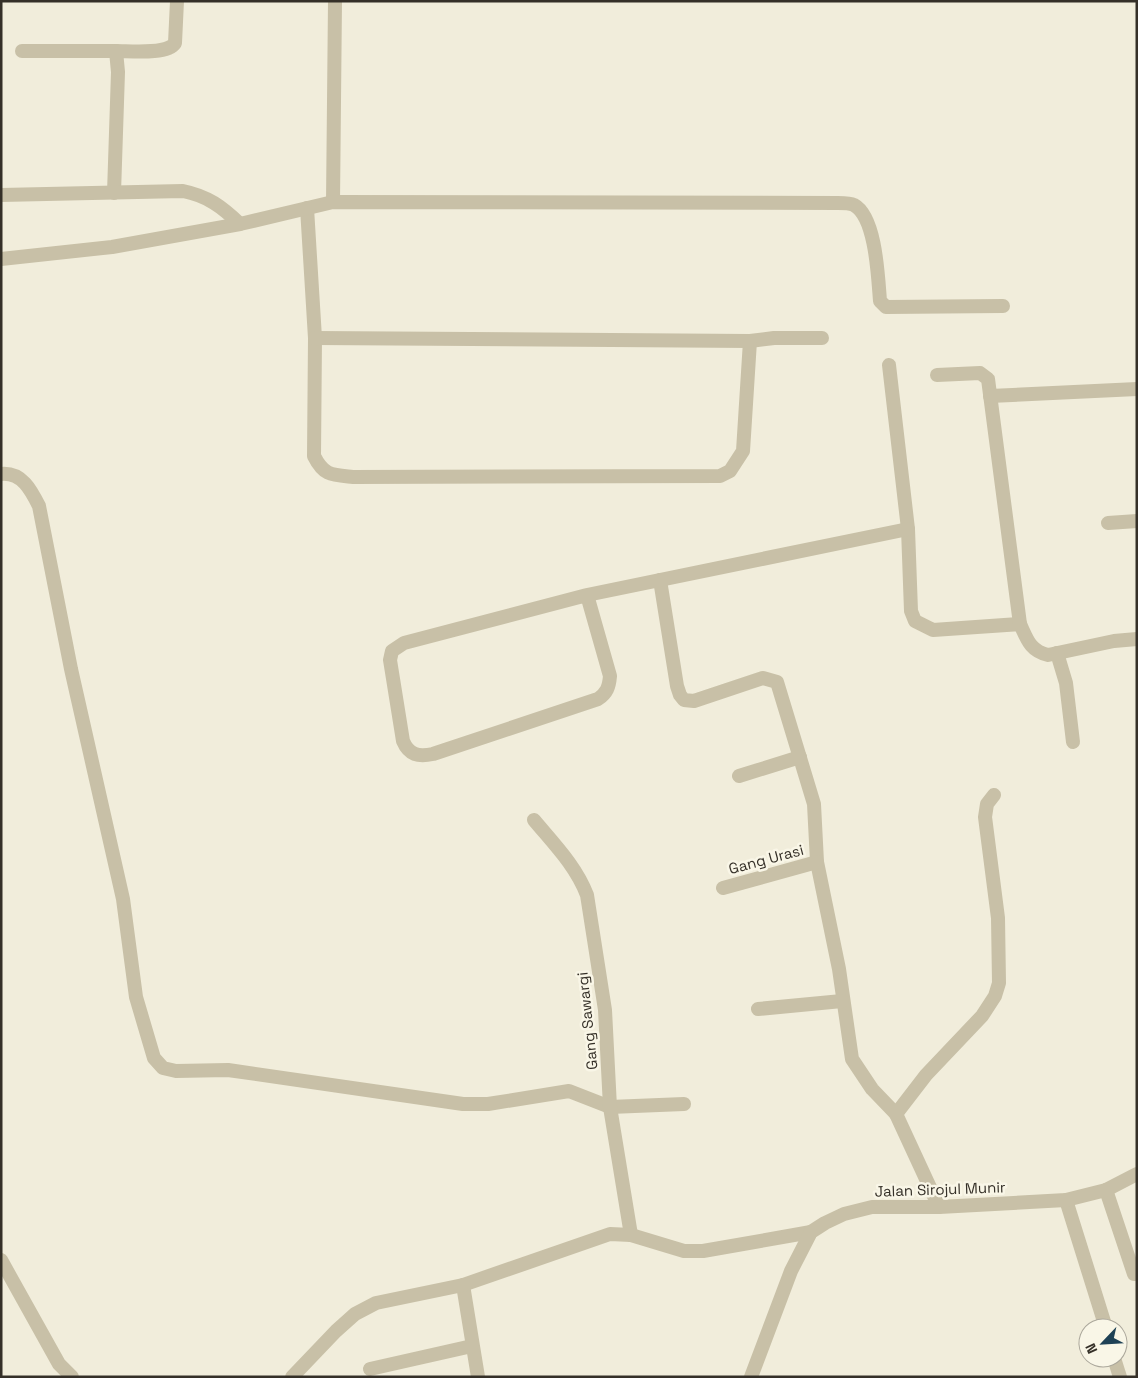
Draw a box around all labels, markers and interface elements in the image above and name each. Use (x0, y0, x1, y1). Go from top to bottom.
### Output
street label: Gang Urasi (726, 840, 806, 878)
street label: Gang Sawargi (572, 971, 602, 1071)
street label: Jalan Sirojul Munir (874, 1177, 1006, 1201)
north arrow (1078, 1318, 1128, 1368)
text: N (1081, 1340, 1101, 1357)

